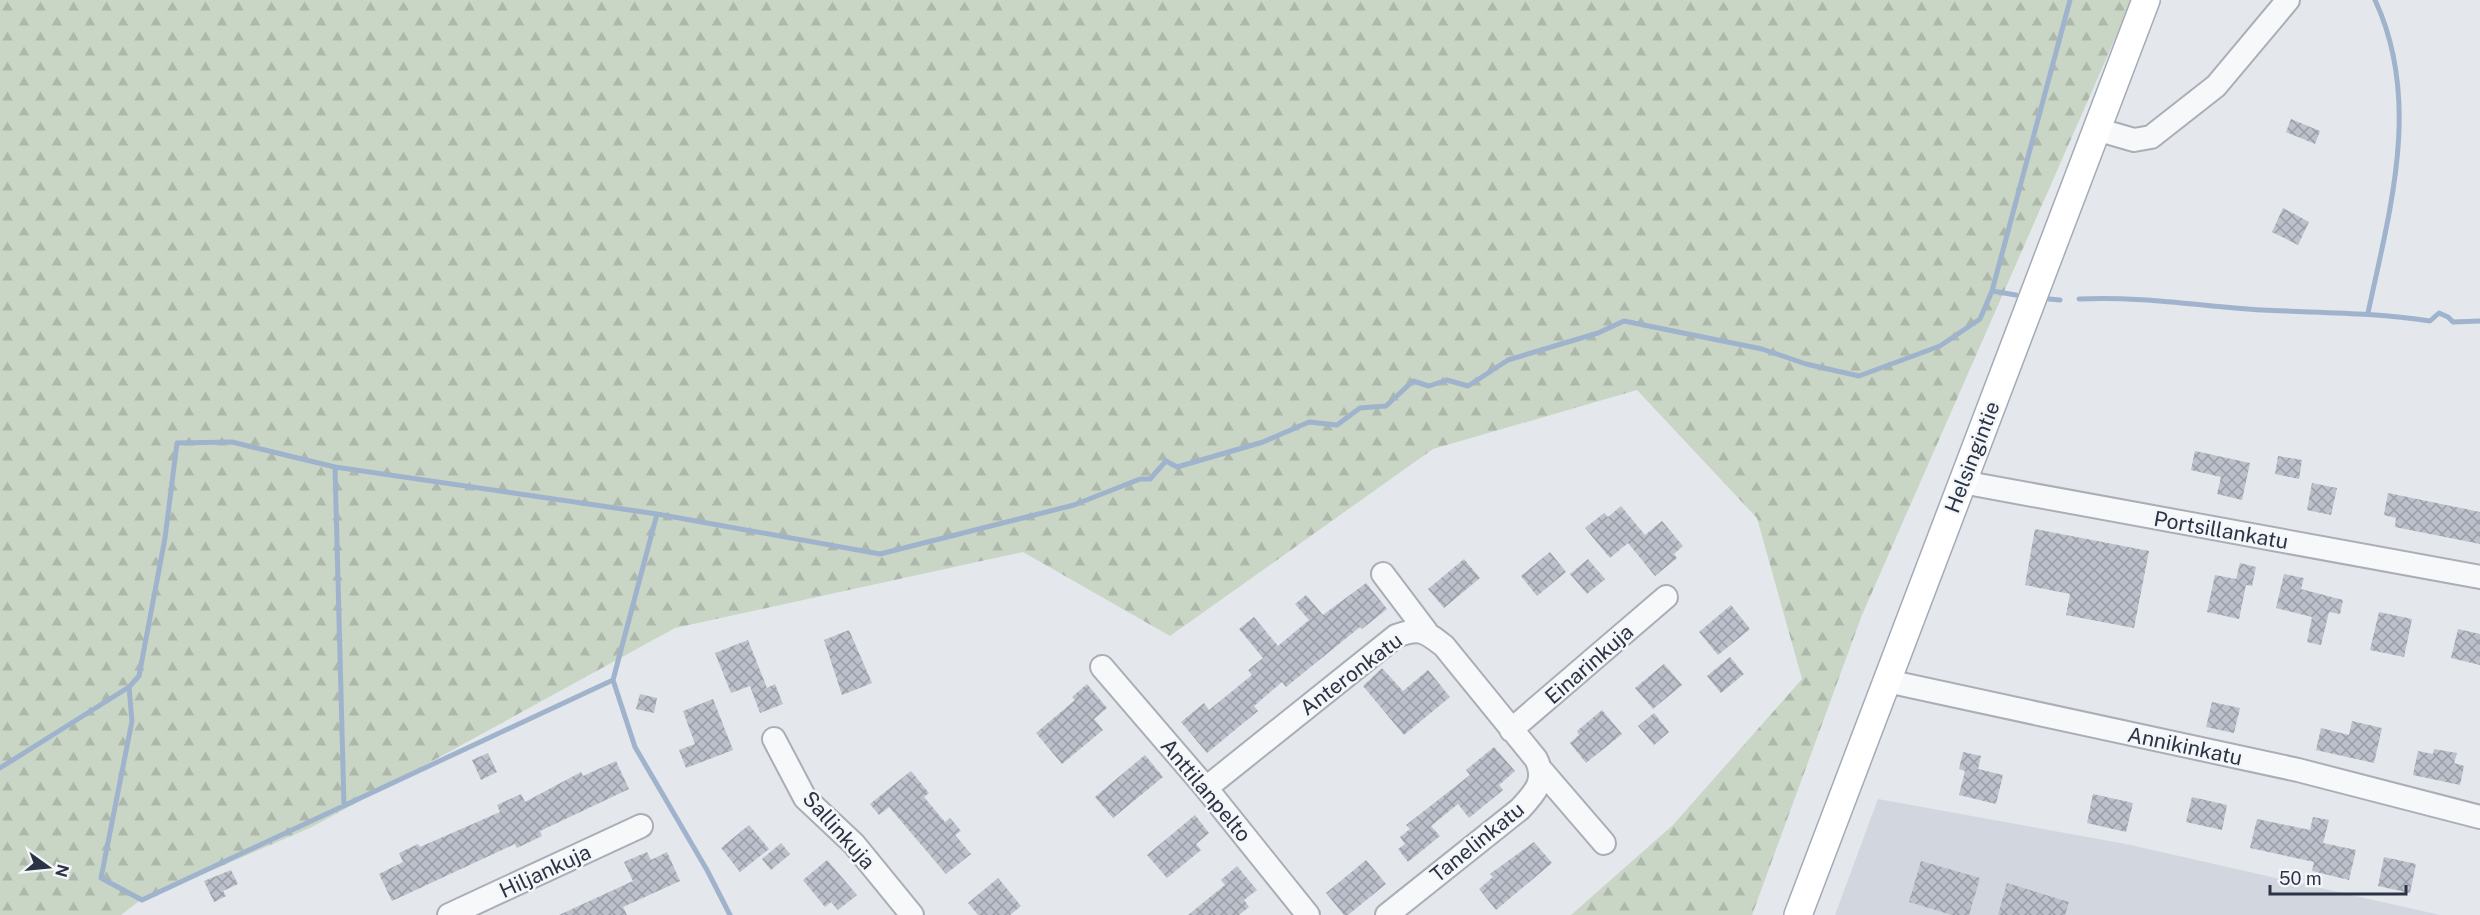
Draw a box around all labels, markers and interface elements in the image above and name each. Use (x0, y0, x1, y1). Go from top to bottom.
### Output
street label: Helsingintie (1939, 398, 2005, 516)
street label: Portsillankatu (2152, 506, 2290, 554)
street label: Einarinkuja (1540, 619, 1638, 709)
street label: Anteronkatu (1295, 628, 1407, 720)
street label: Annikinkatu (2125, 722, 2245, 770)
street label: Anttilanpelto (1156, 733, 1256, 847)
street label: Sallinkuja (798, 786, 880, 874)
street label: Tanelinkatu (1425, 797, 1529, 887)
north arrow (18, 837, 78, 897)
street label: Hiljankuja (495, 839, 595, 903)
scale bar (2270, 858, 2406, 896)
text: N (51, 862, 73, 879)
text: 50 m (2279, 868, 2322, 889)

